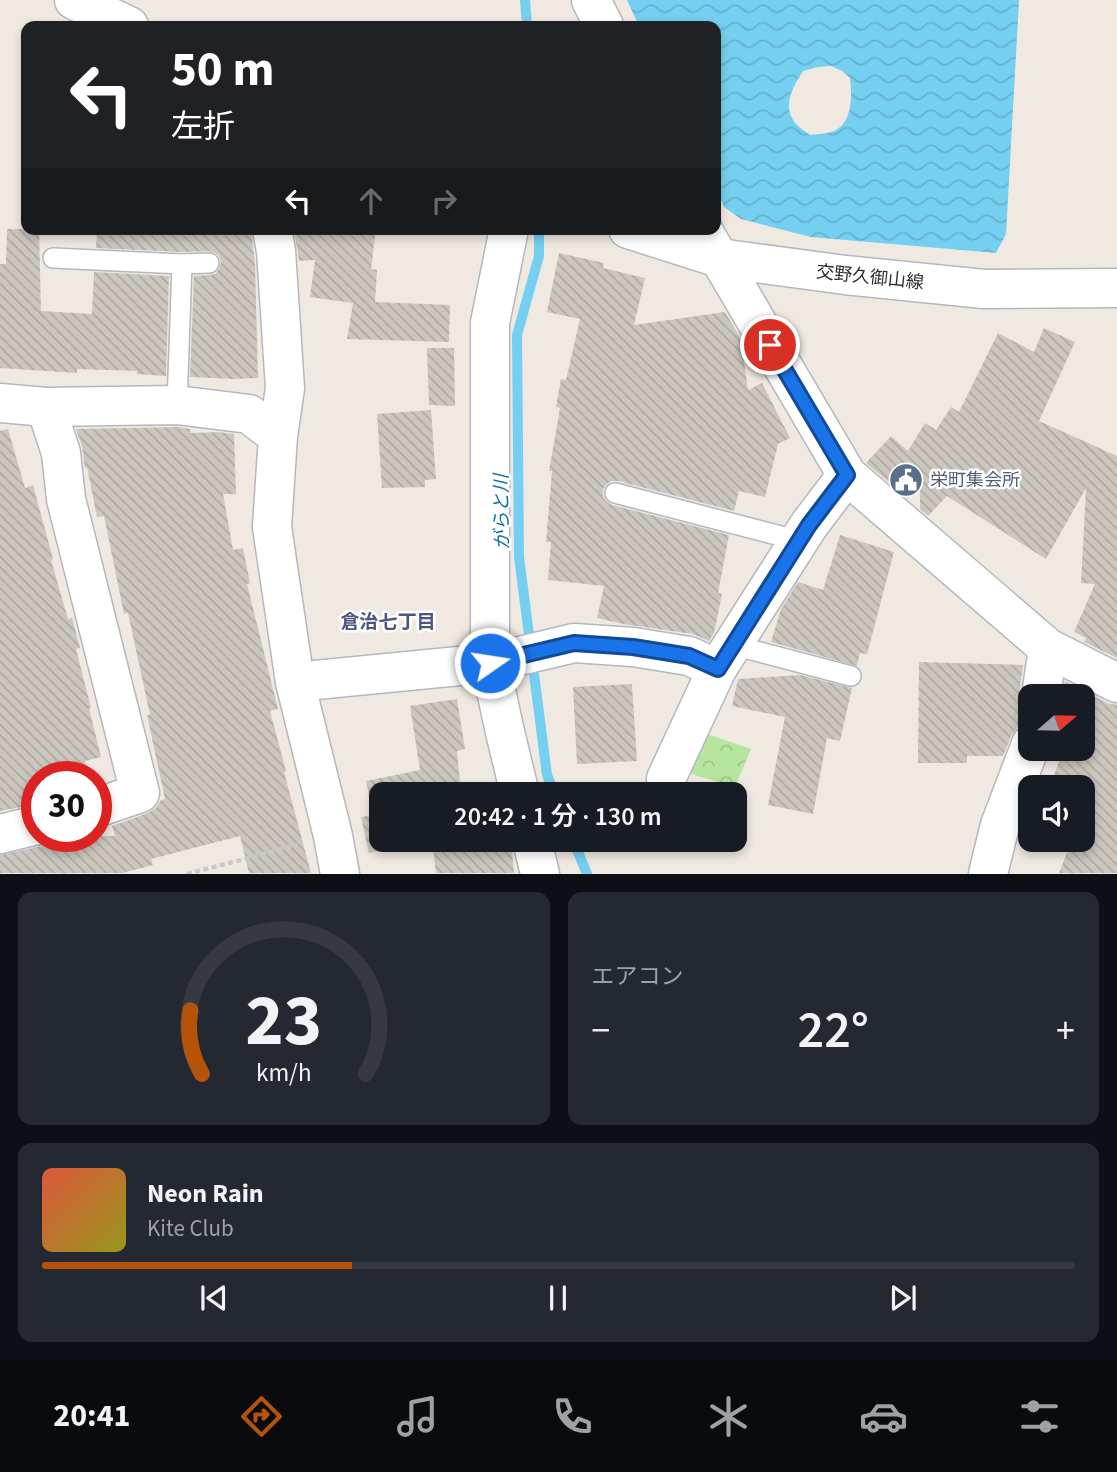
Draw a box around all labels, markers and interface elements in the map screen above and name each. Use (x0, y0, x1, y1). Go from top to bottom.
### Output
text: 50 m (171, 35, 275, 105)
icon: left (56, 49, 147, 140)
text: 左折 (171, 104, 235, 150)
icon: left (279, 182, 317, 220)
icon: ahead (352, 182, 390, 220)
icon: right (425, 182, 463, 220)
street label: 交野久御山線 (815, 259, 925, 296)
pin (740, 315, 800, 375)
icon: arrive (751, 326, 789, 364)
public building icon: 栄町集会所 (887, 461, 925, 499)
place label: 栄町集会所 (930, 468, 1020, 493)
water label: がらと川 (488, 472, 517, 550)
district label: 倉治七丁目 (340, 609, 436, 636)
position arrow (453, 626, 527, 700)
north arrow (1018, 684, 1096, 761)
map controls (1018, 684, 1095, 852)
speed limit sign: 30 (21, 761, 112, 852)
button: sound (1018, 775, 1095, 852)
text: 20:42 · 1 分 · 130 m (454, 798, 662, 835)
text: エアコン (592, 960, 684, 993)
text: 23 (245, 970, 322, 1074)
text: 22° (798, 994, 869, 1068)
text: − (592, 1004, 610, 1058)
text: + (1056, 1004, 1075, 1058)
text: km/h (256, 1055, 312, 1091)
text: Neon Rain (147, 1175, 264, 1212)
text: Kite Club (147, 1212, 234, 1245)
icon: previous (195, 1279, 233, 1317)
icon: pause (539, 1279, 577, 1317)
icon: next (884, 1279, 922, 1317)
icon: directions (237, 1392, 286, 1441)
icon: music (393, 1392, 442, 1441)
icon: phone (548, 1392, 597, 1441)
icon: climate (704, 1392, 753, 1441)
icon: car (859, 1392, 908, 1441)
icon: filters (1015, 1392, 1064, 1441)
text: 20:41 (53, 1393, 130, 1439)

